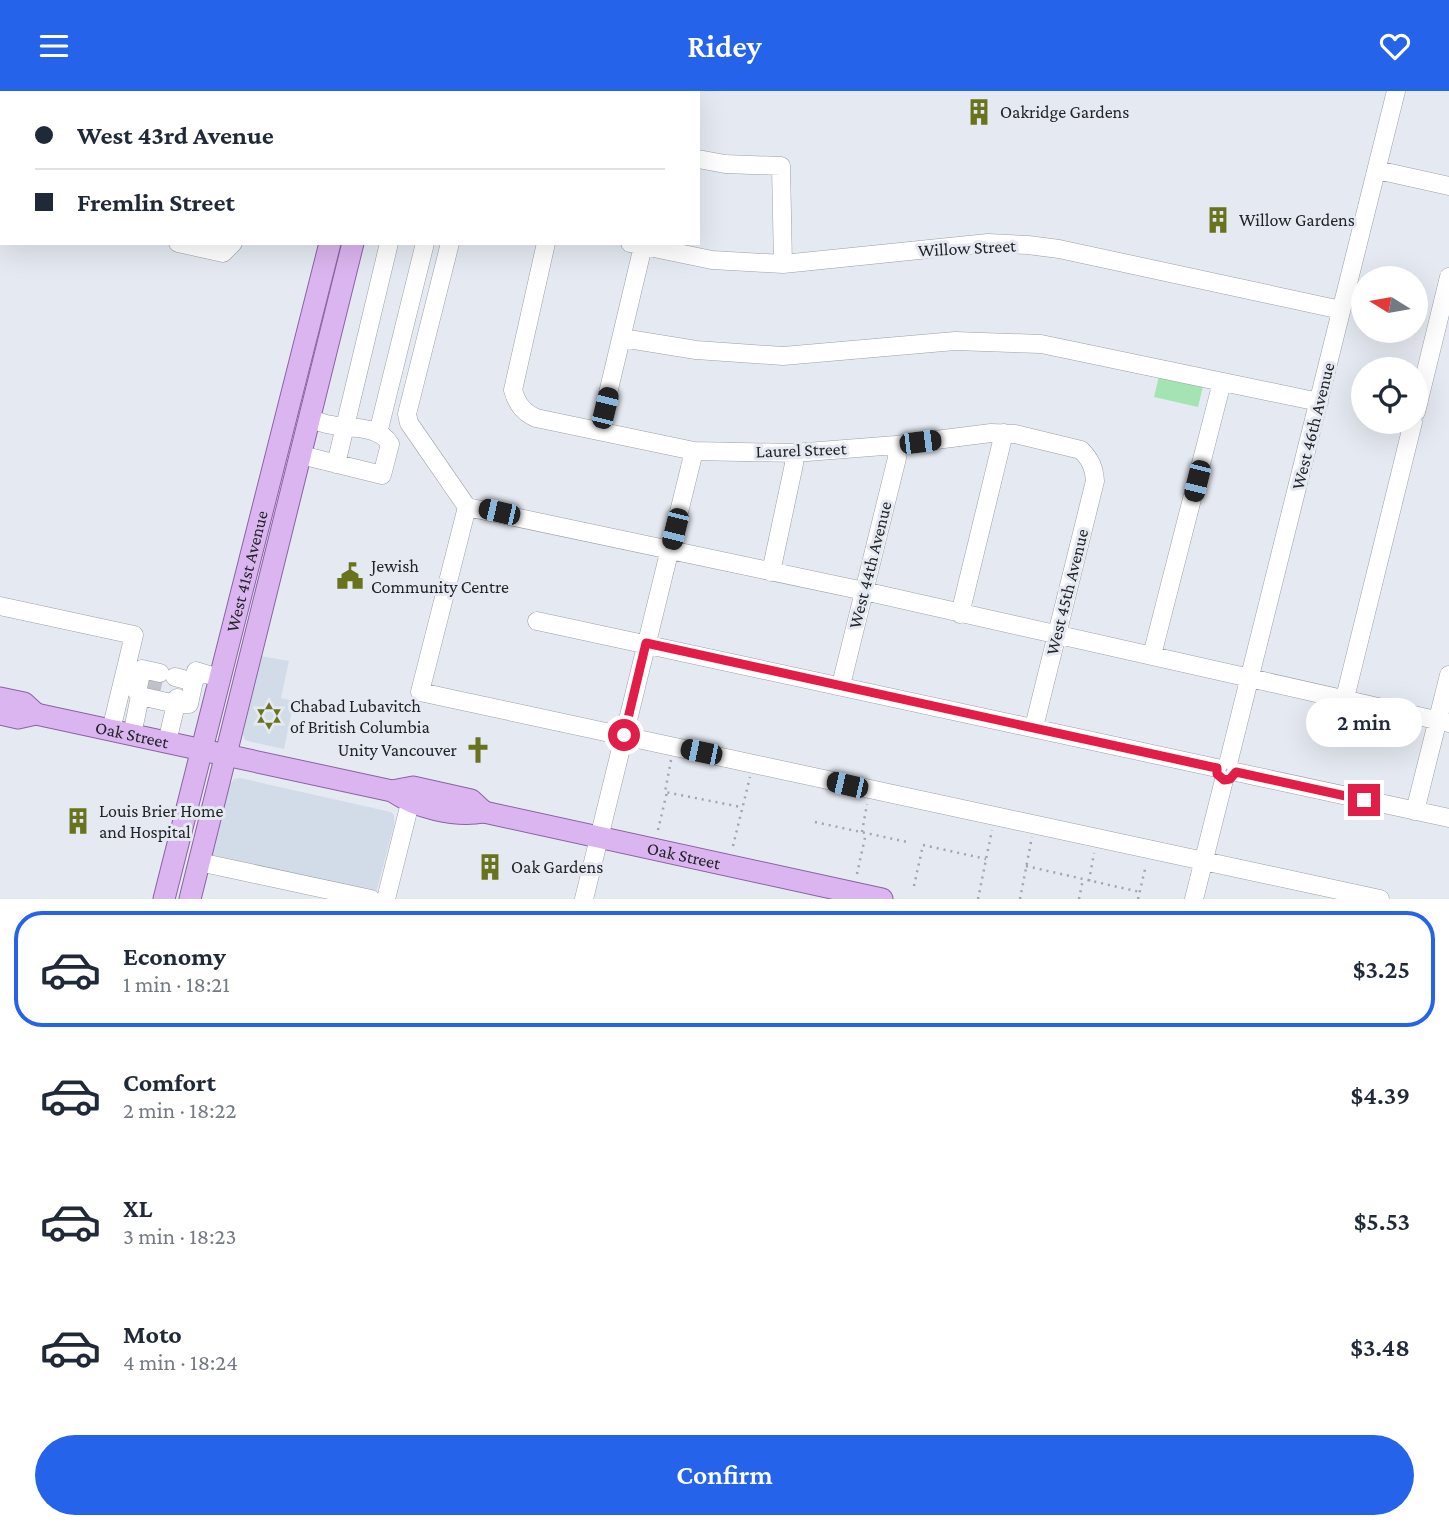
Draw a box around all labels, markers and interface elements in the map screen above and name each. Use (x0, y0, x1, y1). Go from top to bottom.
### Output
icon: menu (35, 27, 73, 65)
icon: heart (1376, 27, 1414, 65)
text: Ridey (687, 28, 762, 64)
building icon: Oakridge Gardens (964, 97, 994, 127)
place label: Oakridge Gardens (1000, 102, 1129, 122)
text: West 43rd Avenue (77, 121, 274, 150)
text: Fremlin Street (77, 188, 235, 217)
building icon: Willow Gardens (1203, 205, 1233, 235)
place label: Willow Gardens (1239, 210, 1355, 230)
street label: Willow Street (917, 235, 1018, 261)
north arrow (1351, 266, 1428, 343)
map controls (1351, 266, 1428, 434)
button: locate (1351, 357, 1428, 434)
street label: West 46th Avenue (1288, 360, 1338, 492)
car (590, 385, 621, 431)
car (898, 429, 943, 455)
street label: Laurel Street (755, 438, 848, 462)
car (1182, 458, 1213, 504)
car (477, 497, 522, 527)
street label: West 44th Avenue (845, 499, 896, 631)
car (660, 506, 691, 552)
street label: West 41st Avenue (222, 508, 272, 634)
street label: West 45th Avenue (1042, 527, 1092, 657)
place label: Jewish Community Centre (369, 556, 509, 597)
public building icon: Jewish Community Centre (335, 561, 365, 591)
place label: Chabad Lubavitch of British Columbia (290, 696, 430, 737)
callout: 2 min (1306, 699, 1422, 747)
synagogue icon: Chabad Lubavitch of British Columbia (254, 701, 284, 731)
text: 2 min (1337, 709, 1391, 735)
street label: Oak Street (93, 717, 171, 753)
route start (608, 719, 640, 751)
church icon: Unity Vancouver (463, 735, 493, 765)
car (679, 737, 724, 767)
place label: Unity Vancouver (338, 740, 458, 760)
car (825, 770, 870, 800)
route end (1348, 784, 1380, 816)
place label: Louis Brier Home and Hospital (99, 801, 223, 842)
building icon: Louis Brier Home and Hospital (63, 806, 93, 836)
street label: Oak Street (645, 838, 723, 874)
building icon: Oak Gardens (475, 852, 505, 882)
place label: Oak Gardens (511, 857, 603, 877)
icon: car (39, 938, 102, 1001)
text: Economy (123, 942, 226, 971)
text: $3.25 (1353, 955, 1410, 984)
text: 1 min · 18:21 (123, 971, 230, 997)
icon: car (39, 1064, 102, 1127)
text: Comfort (123, 1068, 216, 1097)
text: $4.39 (1351, 1081, 1410, 1110)
text: 2 min · 18:22 (123, 1097, 236, 1123)
icon: car (39, 1190, 102, 1253)
text: XL (123, 1194, 152, 1223)
text: $5.53 (1354, 1207, 1410, 1236)
text: 3 min · 18:23 (123, 1223, 236, 1249)
icon: car (39, 1316, 102, 1379)
text: Moto (123, 1320, 182, 1349)
text: $3.48 (1350, 1333, 1410, 1362)
text: 4 min · 18:24 (123, 1349, 238, 1375)
button: Confirm (35, 1435, 1414, 1515)

